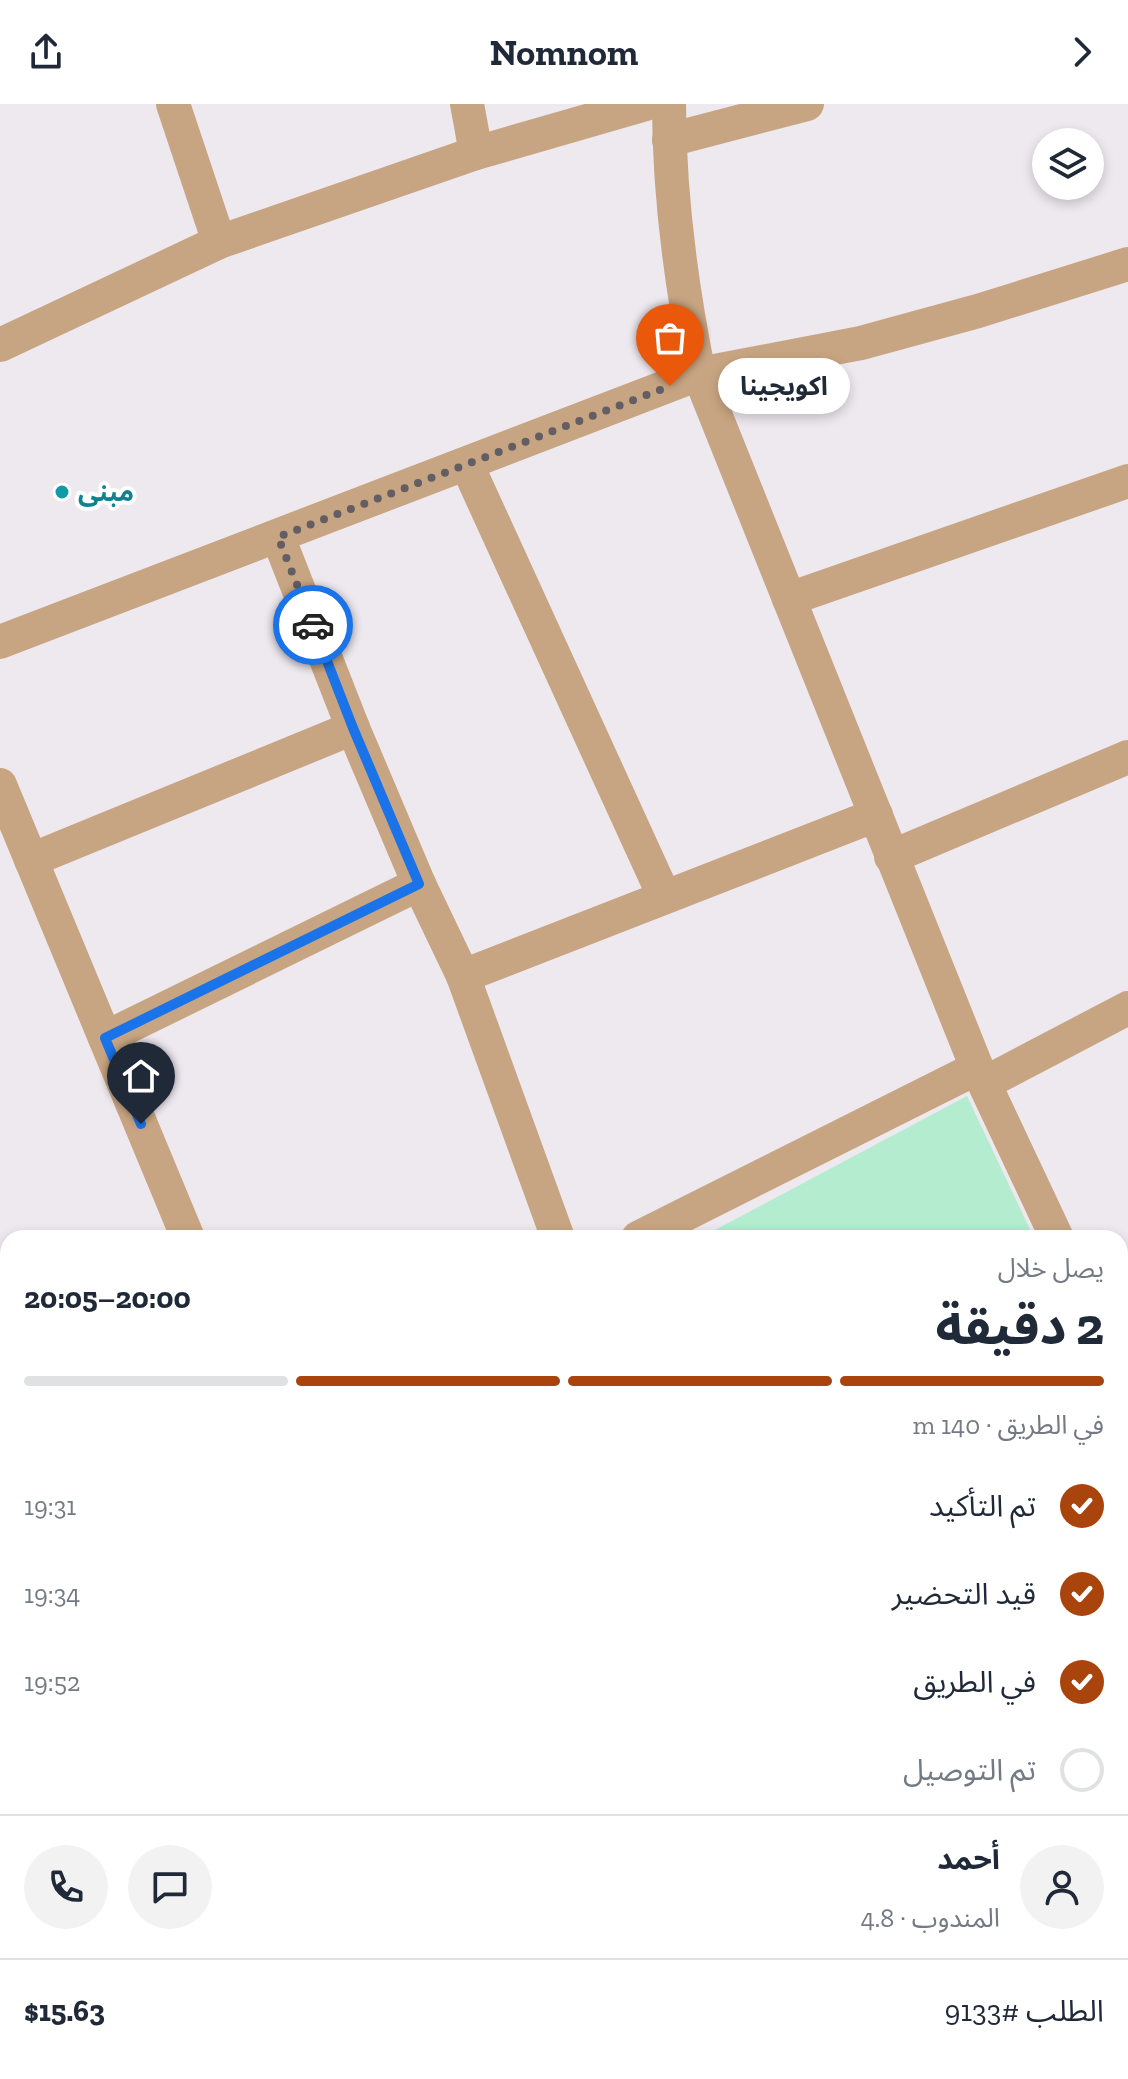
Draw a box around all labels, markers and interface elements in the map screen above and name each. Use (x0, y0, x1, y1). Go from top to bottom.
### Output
icon: share (24, 30, 68, 74)
icon: forward (1060, 30, 1104, 74)
text: Nomnom (490, 31, 638, 74)
map controls (1032, 128, 1104, 200)
button: layers (1032, 128, 1104, 200)
pin (636, 304, 704, 386)
icon: bag (648, 316, 692, 360)
callout: اكويجينا (718, 358, 850, 414)
text: اكويجينا (740, 370, 828, 402)
place label: مبنى (78, 476, 134, 508)
marker: مبنى (53, 483, 71, 501)
courier (273, 585, 353, 665)
icon: car (291, 603, 335, 647)
pin (107, 1042, 175, 1124)
icon: home (119, 1054, 163, 1098)
text: يصل خلال (998, 1252, 1104, 1284)
text: 20:00–20:05 (24, 1280, 191, 1316)
text: 2 دقيقة (936, 1295, 1104, 1357)
text: في الطريق · 140 m (913, 1409, 1104, 1441)
icon: check (1060, 1484, 1104, 1528)
text: تم التأكيد (929, 1488, 1036, 1524)
text: 19:31 (24, 1490, 76, 1522)
icon: check (1060, 1572, 1104, 1616)
text: قيد التحضير (892, 1576, 1036, 1612)
text: 19:34 (24, 1578, 80, 1610)
icon: check (1060, 1660, 1104, 1704)
text: في الطريق (913, 1664, 1036, 1700)
text: 19:52 (24, 1666, 80, 1698)
text: تم التوصيل (903, 1752, 1036, 1788)
text: أحمد (937, 1841, 1000, 1877)
button: phone (24, 1845, 108, 1929)
button: chat (128, 1845, 212, 1929)
button: person (1020, 1845, 1104, 1929)
text: المندوب · 4.8 (861, 1902, 1000, 1934)
text: $15.63 (24, 1993, 105, 2029)
text: الطلب #9133 (945, 1993, 1104, 2029)

